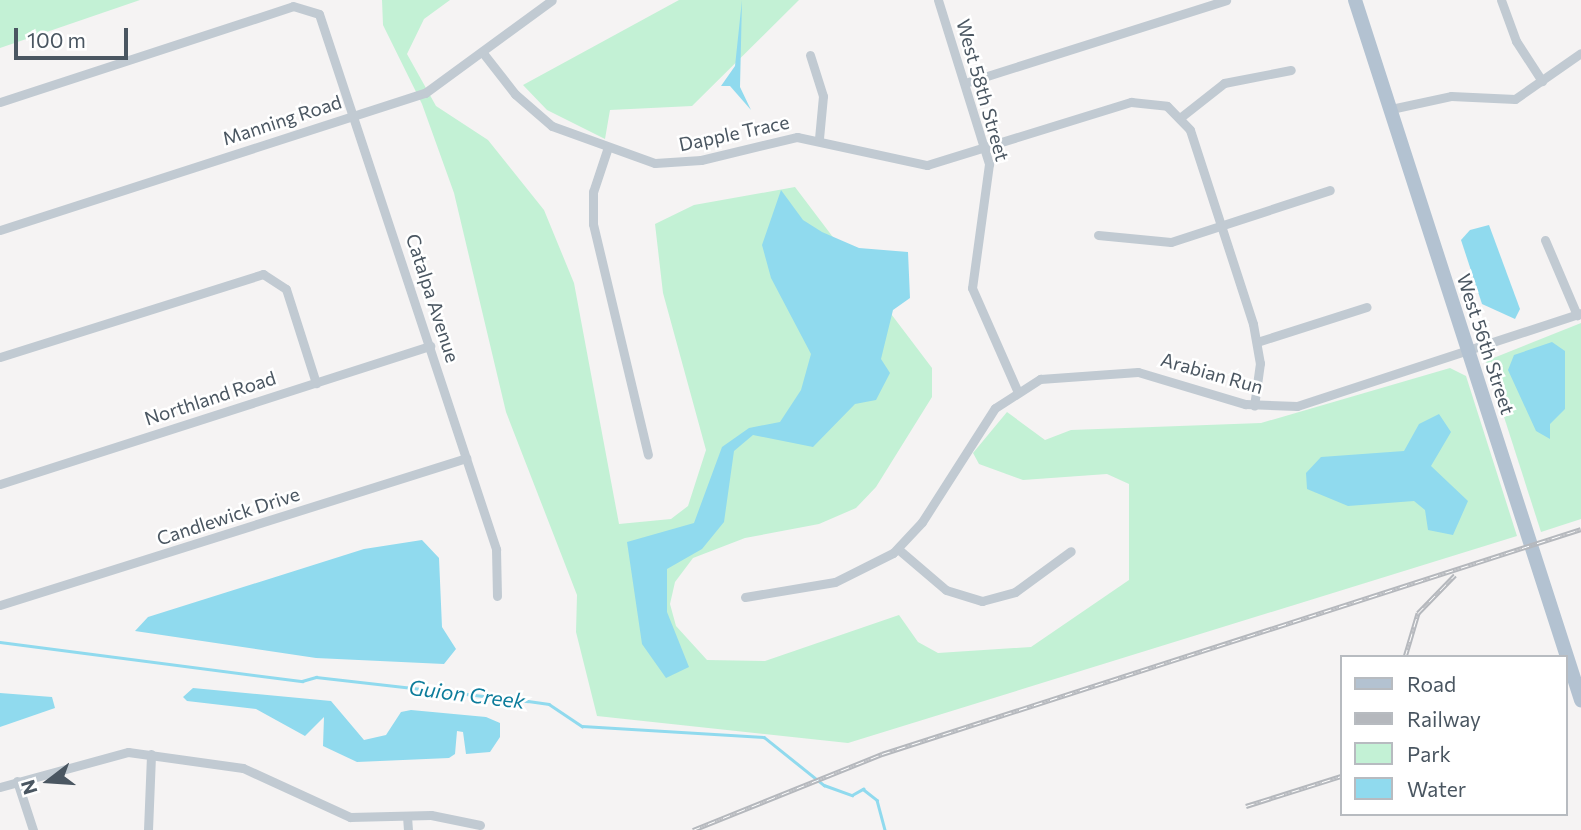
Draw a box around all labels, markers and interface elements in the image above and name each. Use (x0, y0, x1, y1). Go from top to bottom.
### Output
scale bar (18, 14, 131, 58)
street label: West 58th Street (952, 16, 1014, 164)
text: 100 m (27, 27, 86, 52)
street label: Manning Road (220, 90, 344, 150)
street label: Dapple Trace (677, 110, 791, 156)
street label: Catalpa Avenue (402, 231, 464, 365)
street label: West 56th Street (1453, 271, 1519, 417)
street label: Arabian Run (1158, 348, 1266, 398)
street label: Northland Road (142, 366, 278, 430)
street label: Candlewick Drive (154, 482, 302, 550)
legend (1340, 655, 1567, 816)
text: Road (1407, 671, 1456, 696)
water label: Guion Creek (407, 674, 527, 714)
text: Railway (1407, 706, 1481, 731)
text: Park (1407, 741, 1451, 766)
north arrow (14, 746, 84, 816)
text: Water (1407, 776, 1466, 801)
text: N (15, 777, 42, 797)

